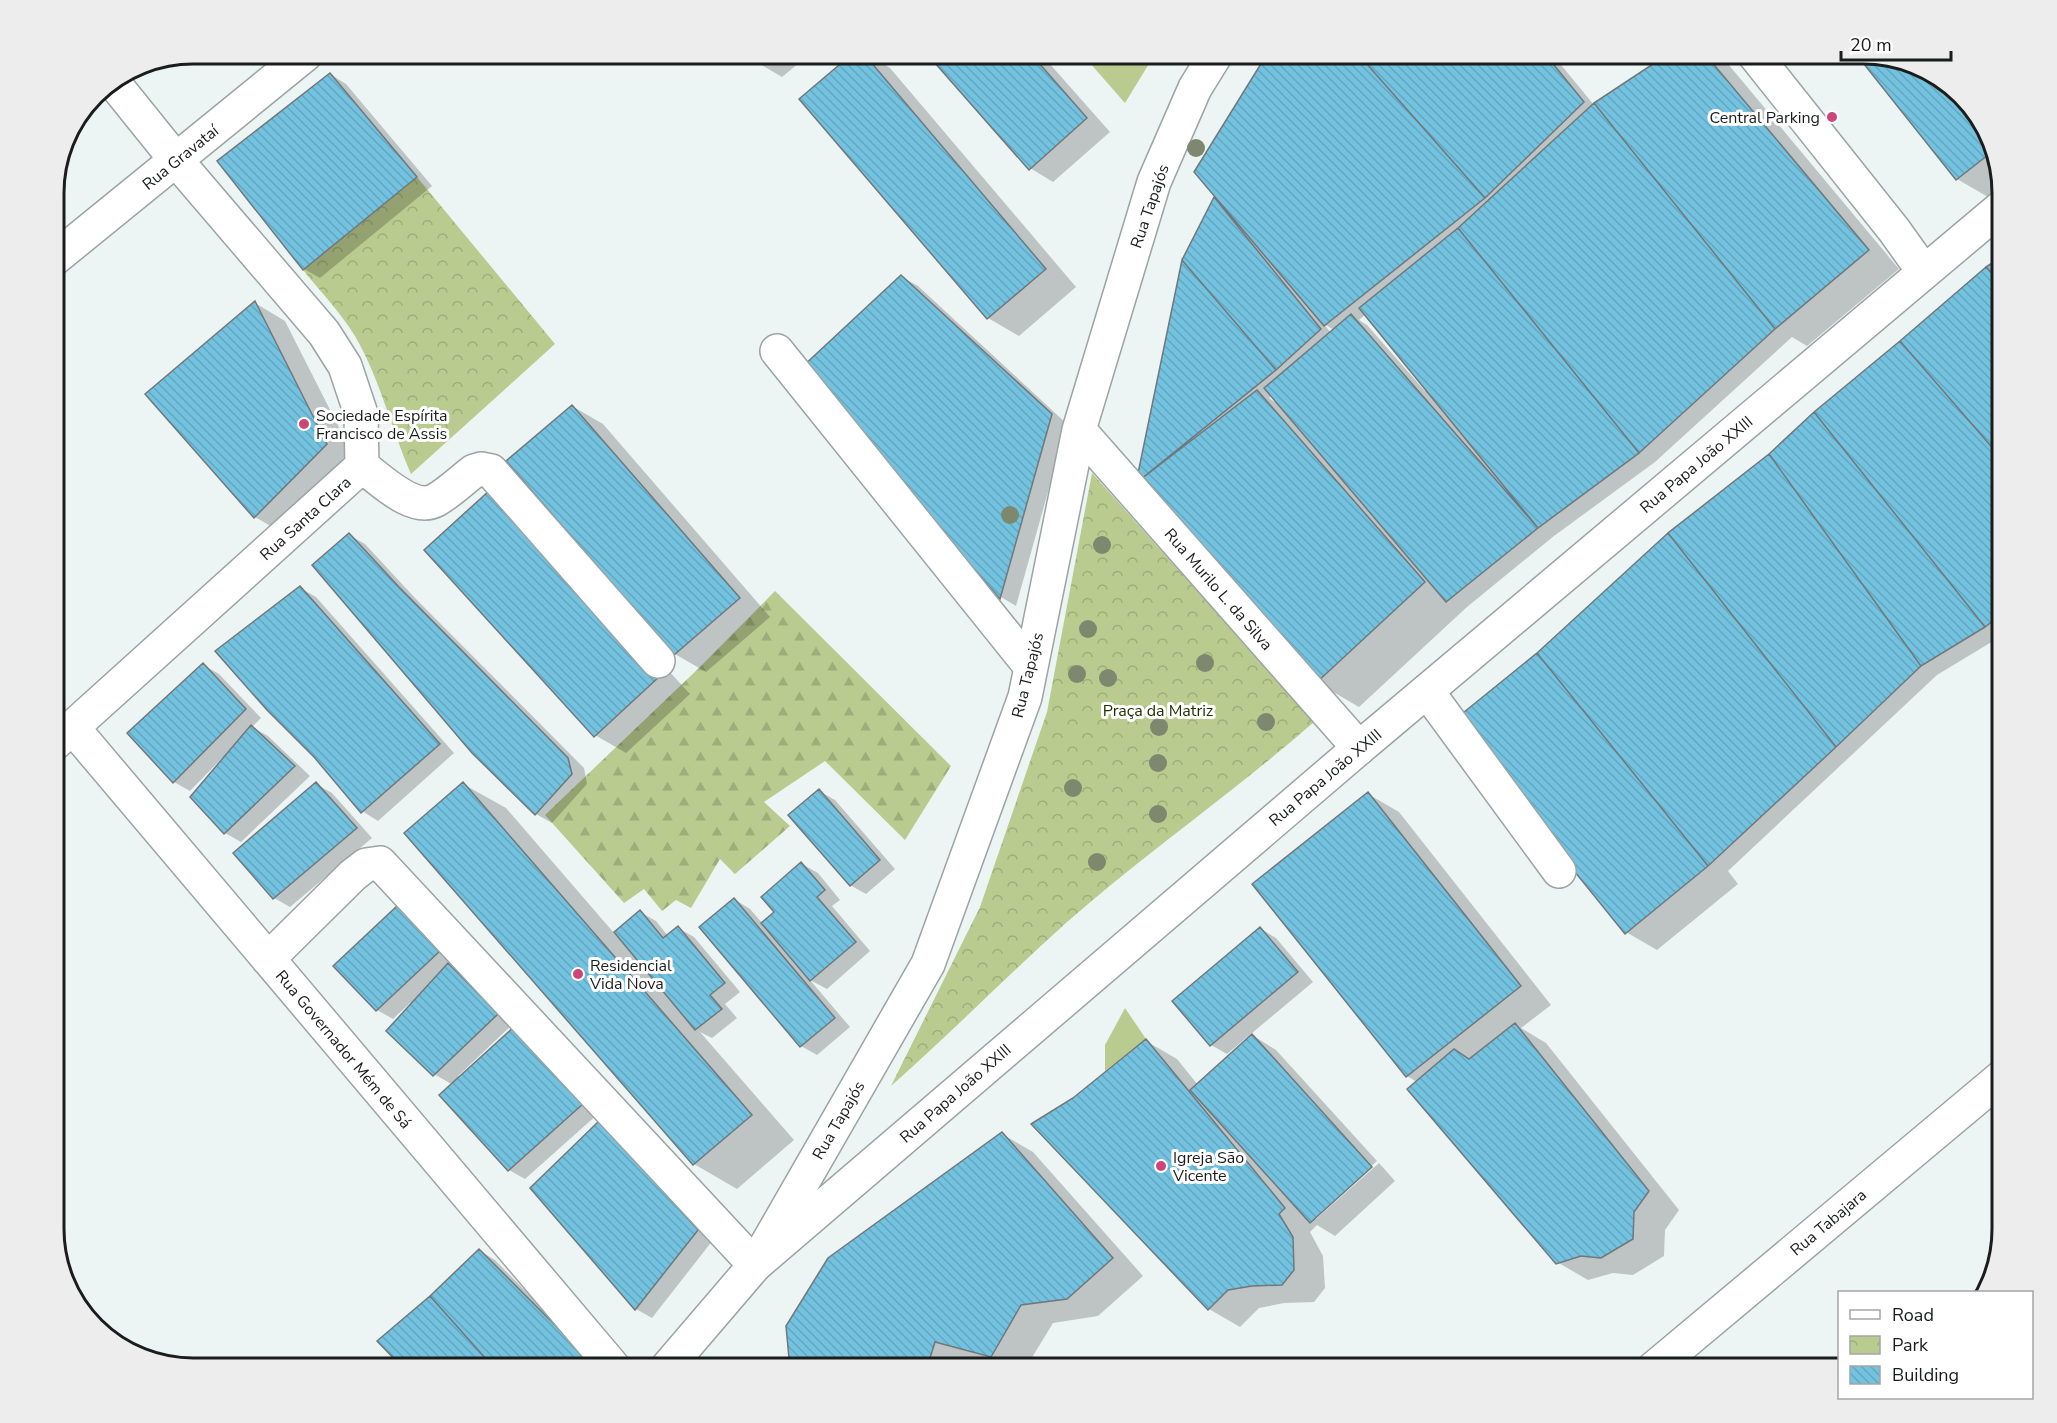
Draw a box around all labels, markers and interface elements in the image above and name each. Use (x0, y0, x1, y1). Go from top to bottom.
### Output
scale bar (1841, 24, 1950, 62)
text: 20 m (1850, 33, 1892, 57)
place label: Central Parking (1709, 107, 1820, 129)
marker: Central Parking (1825, 110, 1839, 124)
street label: Rua Gravataí (138, 119, 224, 195)
street label: Rua Tapajós (1125, 161, 1175, 251)
place label: Sociedade Espírita Francisco de Assis (316, 405, 448, 445)
street label: Rua Papa João XXIII (1636, 411, 1758, 519)
marker: Sociedade Espírita Francisco de Assis (297, 417, 311, 431)
street label: Rua Santa Clara (255, 472, 356, 566)
street label: Rua Murilo L. da Silva (1159, 524, 1277, 655)
street label: Rua Tapajós (1007, 630, 1049, 720)
park label: Praça da Matriz (1103, 700, 1213, 722)
street label: Rua Papa João XXIII (1265, 724, 1387, 832)
place label: Residencial Vida Nova (589, 955, 672, 995)
street label: Rua Governador Mém de Sá (270, 966, 416, 1134)
marker: Residencial Vida Nova (571, 967, 585, 981)
street label: Rua Papa João XXIII (895, 1039, 1016, 1148)
street label: Rua Tapajós (808, 1077, 870, 1164)
place label: Igreja São Vicente (1172, 1147, 1244, 1187)
marker: Igreja São Vicente (1154, 1159, 1168, 1173)
street label: Rua Tabajara (1786, 1184, 1871, 1261)
legend (1838, 1291, 2033, 1399)
text: Road (1892, 1303, 1934, 1327)
text: Park (1892, 1333, 1929, 1357)
text: Building (1892, 1363, 1959, 1387)

